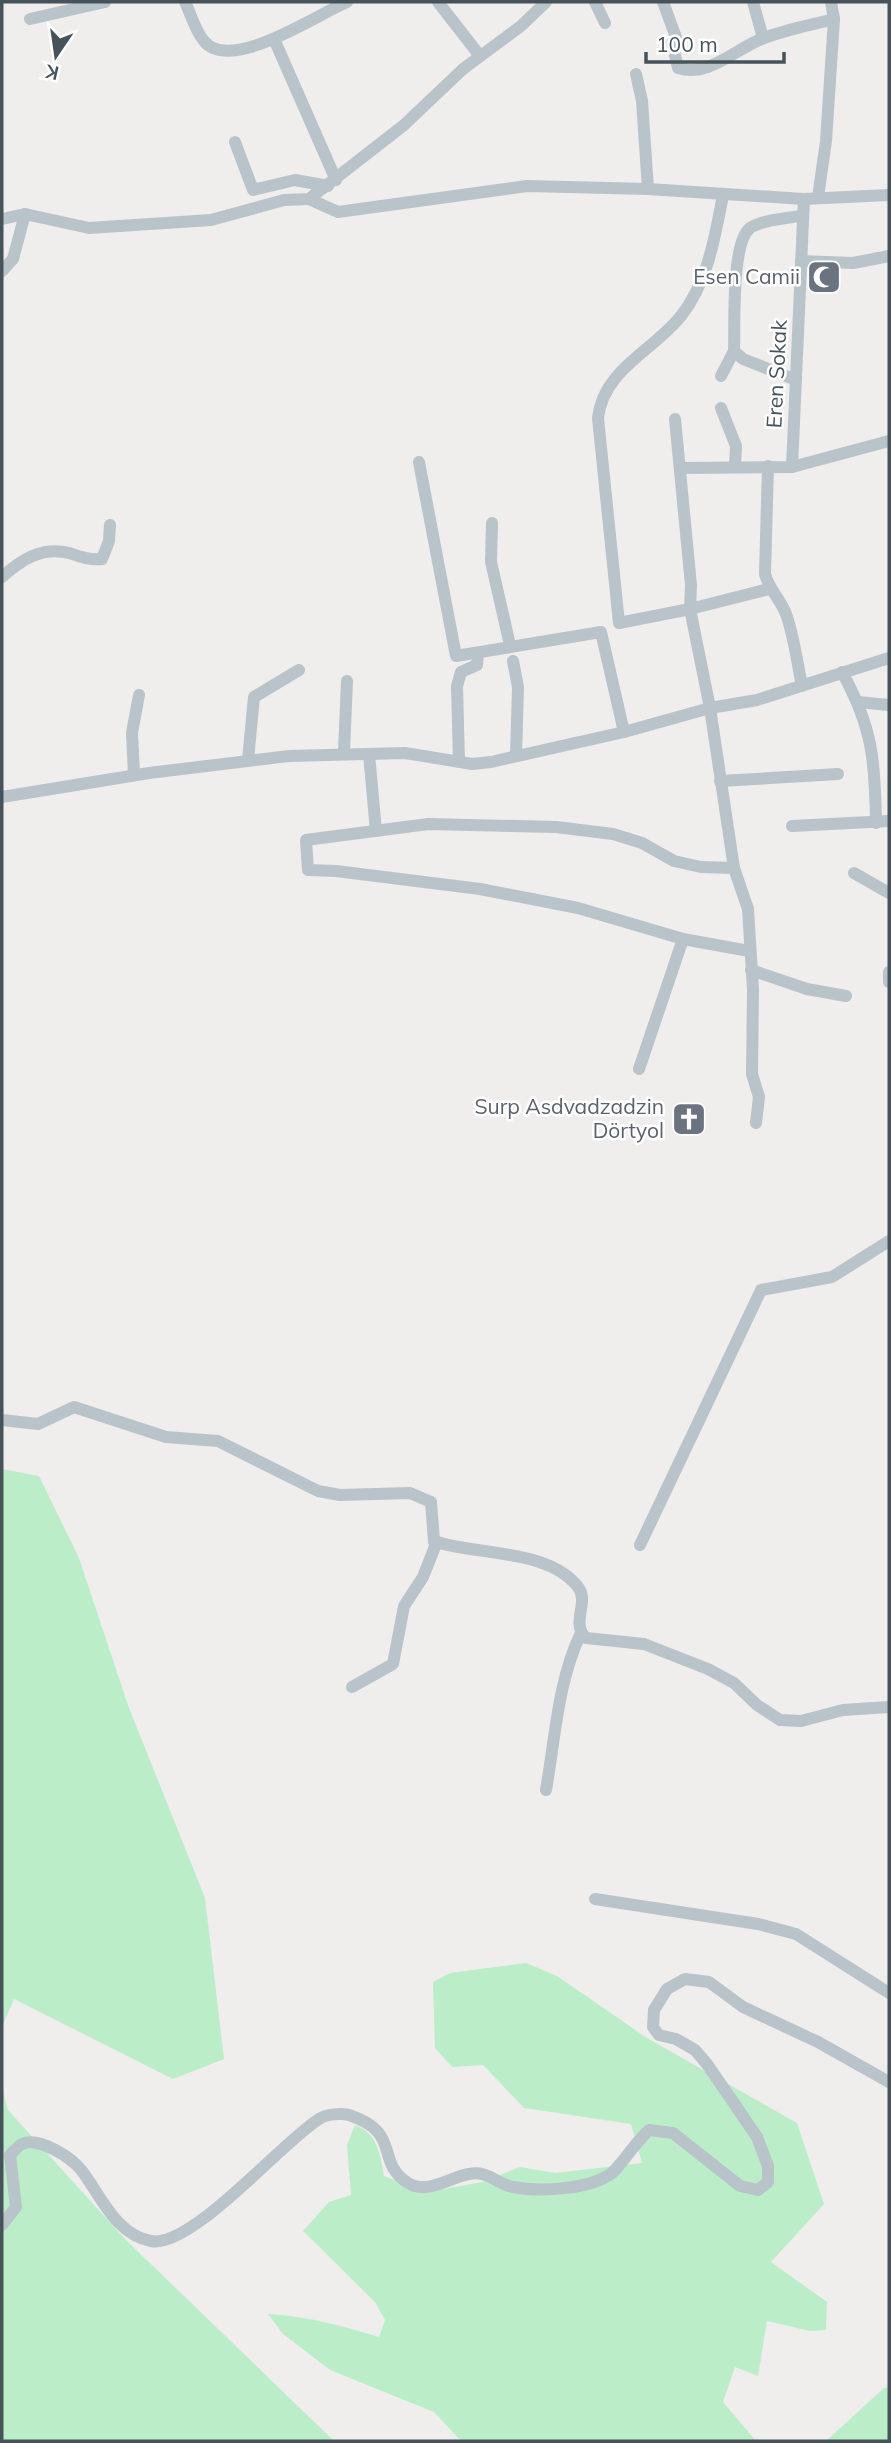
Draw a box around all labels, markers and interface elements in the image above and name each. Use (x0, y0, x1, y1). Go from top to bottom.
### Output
north arrow (21, 21, 91, 91)
scale bar (646, 21, 784, 65)
text: 100 m (656, 31, 718, 57)
text: K (42, 59, 61, 86)
mosque icon: Esen Camii (805, 258, 843, 296)
place label: Esen Camii (693, 263, 800, 289)
street label: Eren Sokak (760, 319, 792, 429)
place label: Surp Asdvadzadzin Dörtyol (474, 1093, 664, 1143)
church icon: Surp Asdvadzadzin Dörtyol (670, 1100, 708, 1138)

